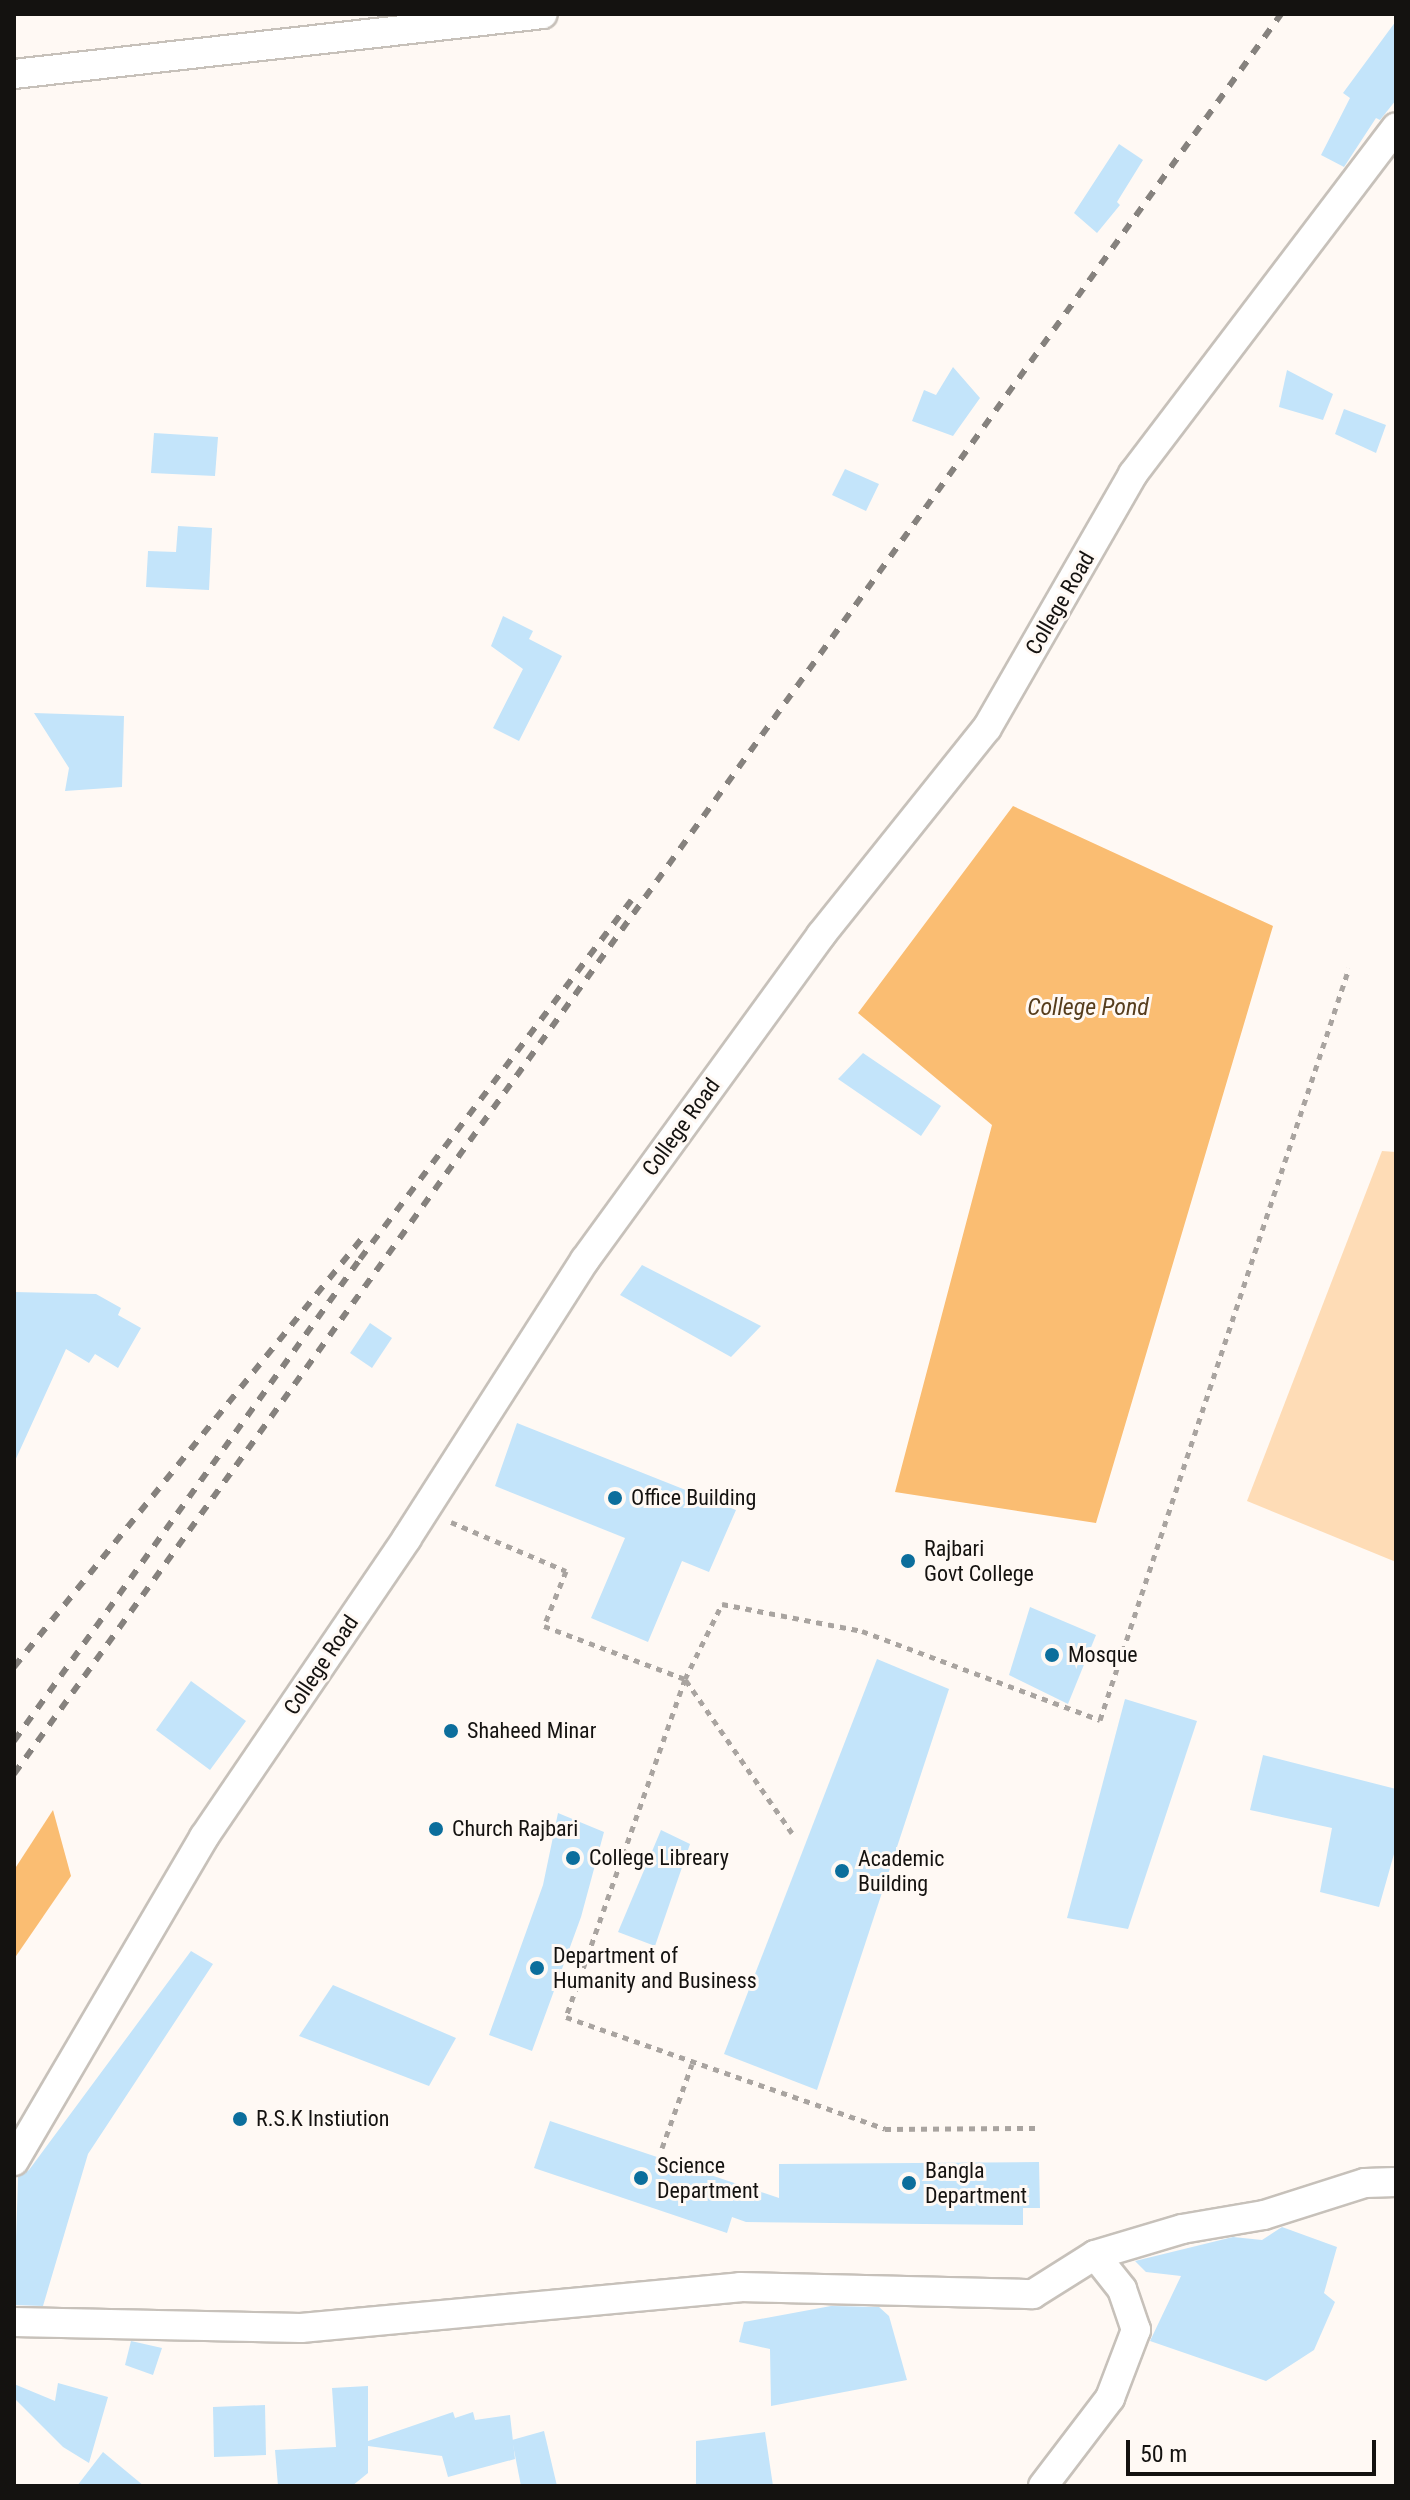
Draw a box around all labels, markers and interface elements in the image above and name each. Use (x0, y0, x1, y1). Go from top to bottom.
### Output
street label: College Road (1020, 547, 1100, 659)
water label: College Pond (1027, 994, 1149, 1022)
street label: College Road (637, 1073, 725, 1181)
place label: Office Building (631, 1485, 756, 1511)
marker: Office Building (606, 1489, 624, 1507)
place label: Rajbari Govt College (924, 1535, 1034, 1586)
marker: Rajbari Govt College (899, 1552, 917, 1570)
street label: College Road (278, 1610, 364, 1720)
place label: Mosque (1068, 1642, 1138, 1668)
marker: Mosque (1043, 1646, 1061, 1664)
place label: Shaheed Minar (467, 1718, 596, 1744)
marker: Shaheed Minar (442, 1722, 460, 1740)
place label: Church Rajbari (452, 1816, 578, 1842)
marker: Church Rajbari (427, 1820, 445, 1838)
place label: College Libreary (589, 1845, 729, 1871)
place label: Academic Building (858, 1845, 944, 1896)
marker: College Libreary (564, 1849, 582, 1867)
marker: Academic Building (833, 1862, 851, 1880)
place label: Department of Humanity and Business (553, 1942, 757, 1994)
marker: Department of Humanity and Business (528, 1959, 546, 1977)
place label: R.S.K Instiution (256, 2106, 389, 2132)
marker: R.S.K Instiution (231, 2110, 249, 2128)
place label: Science Department (657, 2152, 759, 2204)
place label: Bangla Department (925, 2157, 1027, 2208)
marker: Science Department (632, 2169, 650, 2187)
marker: Bangla Department (900, 2174, 918, 2192)
scale bar (1130, 2424, 1380, 2474)
text: 50 m (1140, 2440, 1187, 2468)

